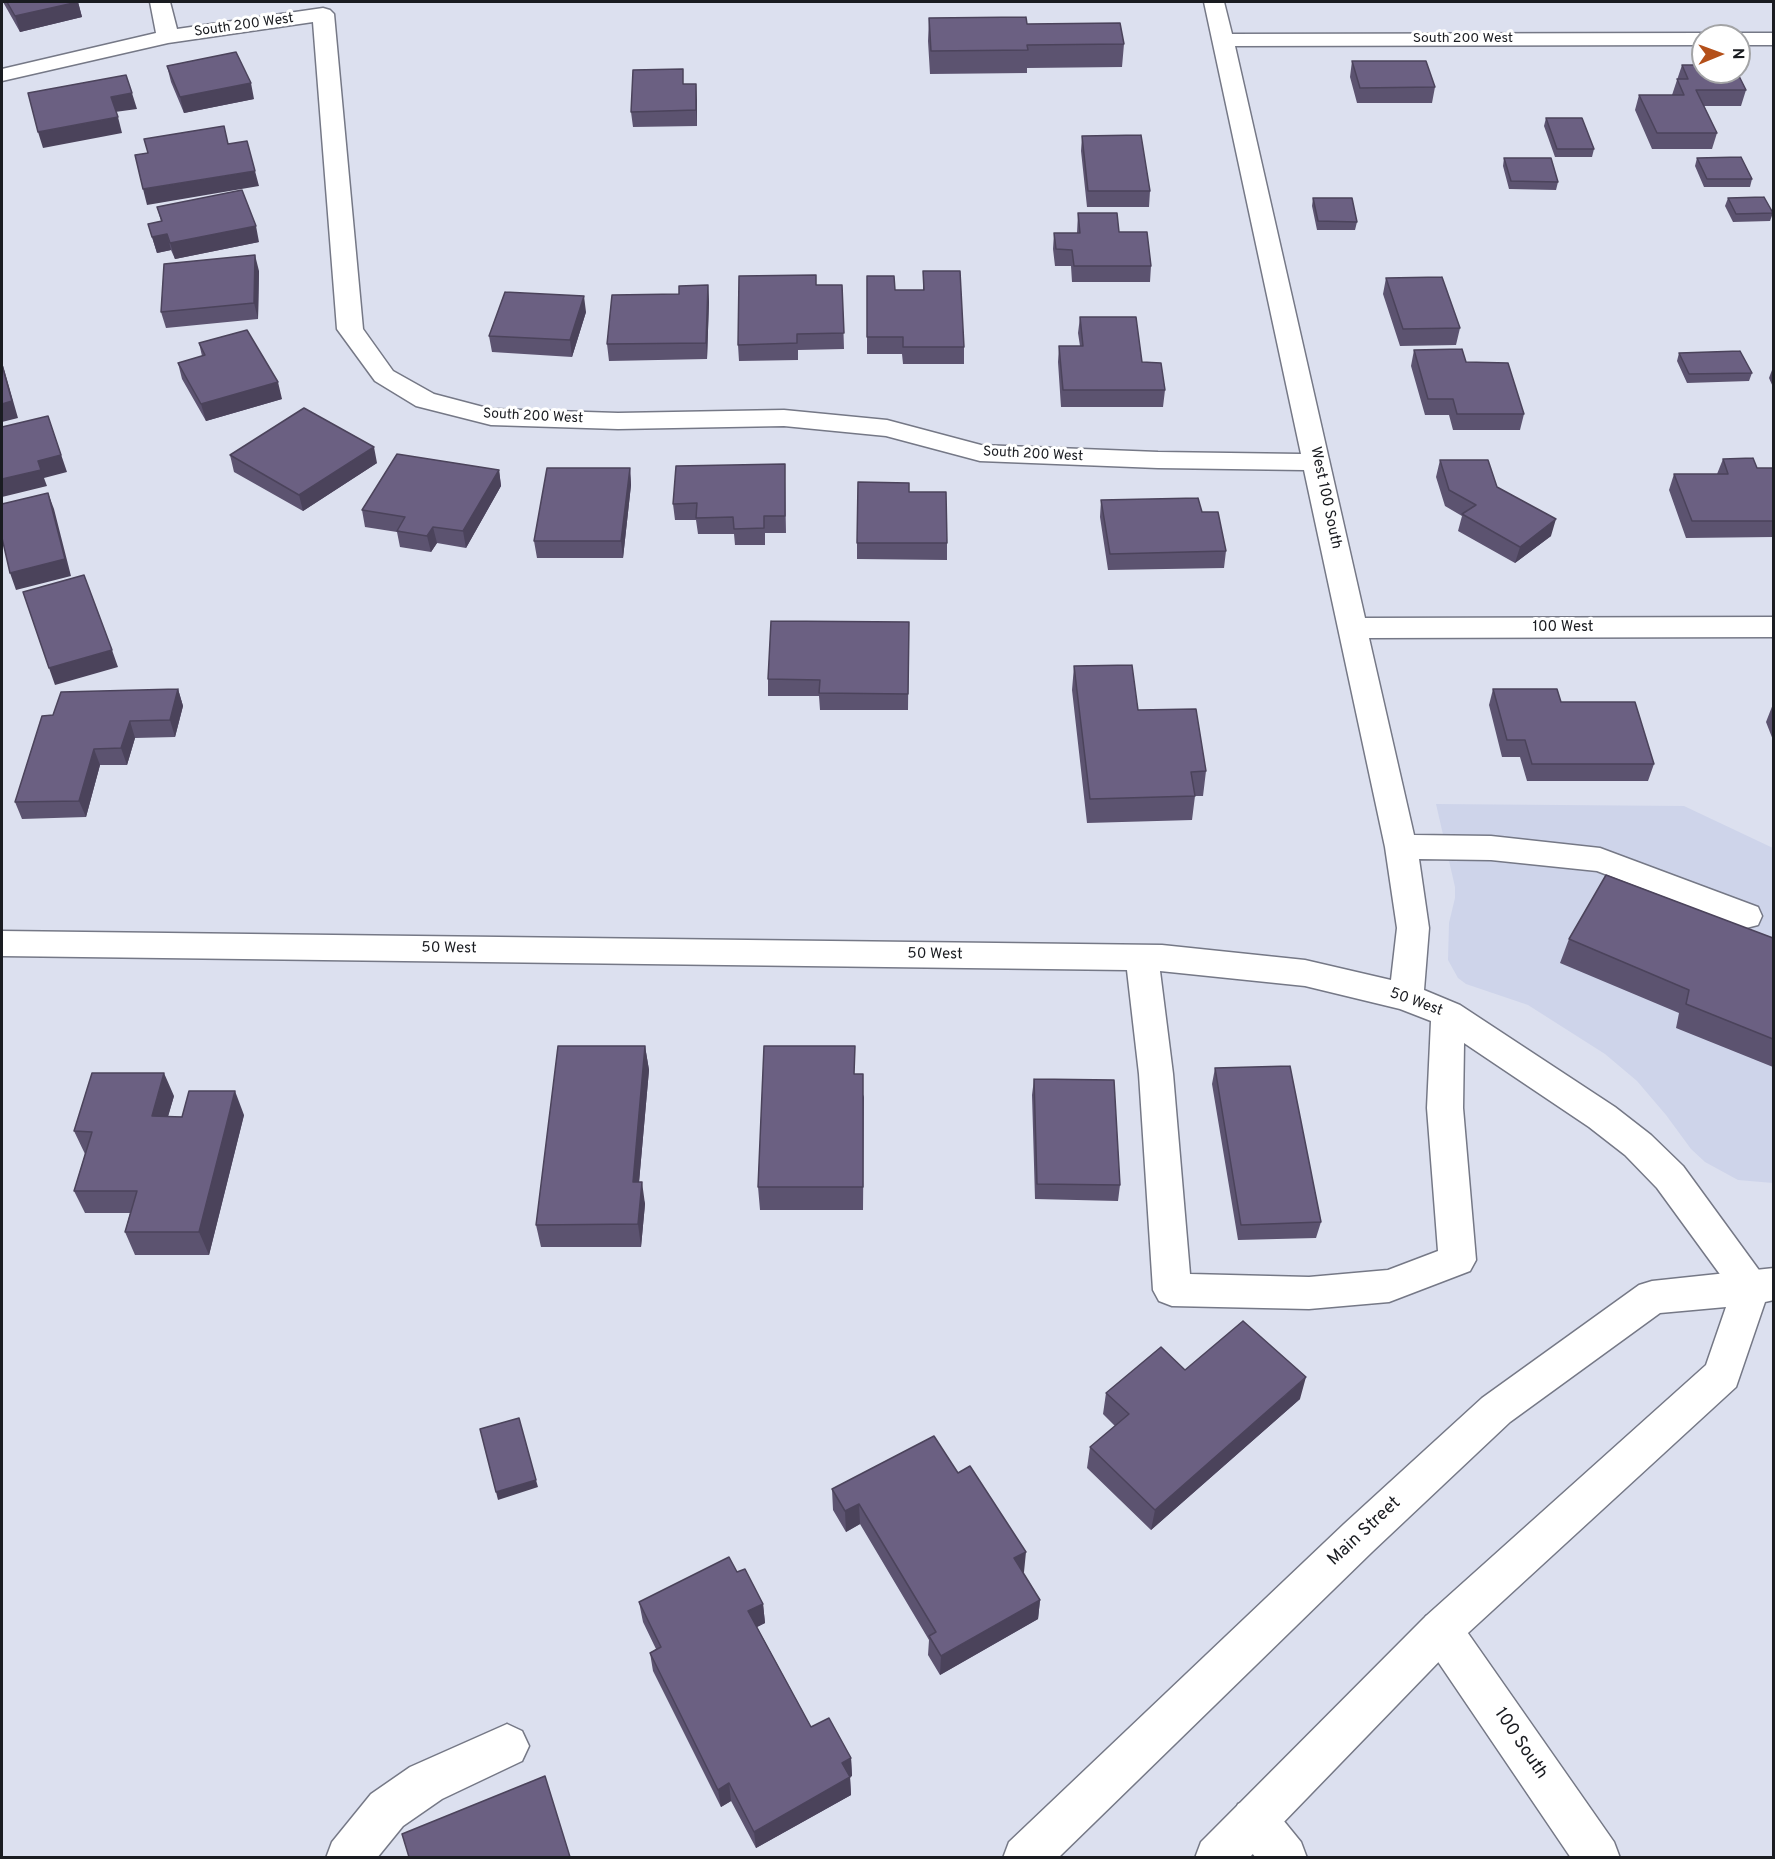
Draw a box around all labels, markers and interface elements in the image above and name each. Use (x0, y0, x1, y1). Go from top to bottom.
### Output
street label: South 200 West (193, 11, 295, 41)
north arrow (1691, 24, 1751, 84)
street label: South 200 West (1413, 31, 1513, 47)
text: N (1727, 48, 1747, 60)
street label: South 200 West (482, 406, 584, 428)
street label: South 200 West (982, 444, 1084, 466)
street label: West 100 South (1305, 445, 1345, 551)
street label: 100 West (1532, 619, 1594, 637)
street label: 50 West (421, 940, 477, 958)
street label: 50 West (907, 946, 963, 964)
street label: 50 West (1387, 985, 1445, 1021)
street label: Main Street (1324, 1493, 1406, 1571)
street label: 100 South (1488, 1704, 1552, 1784)

